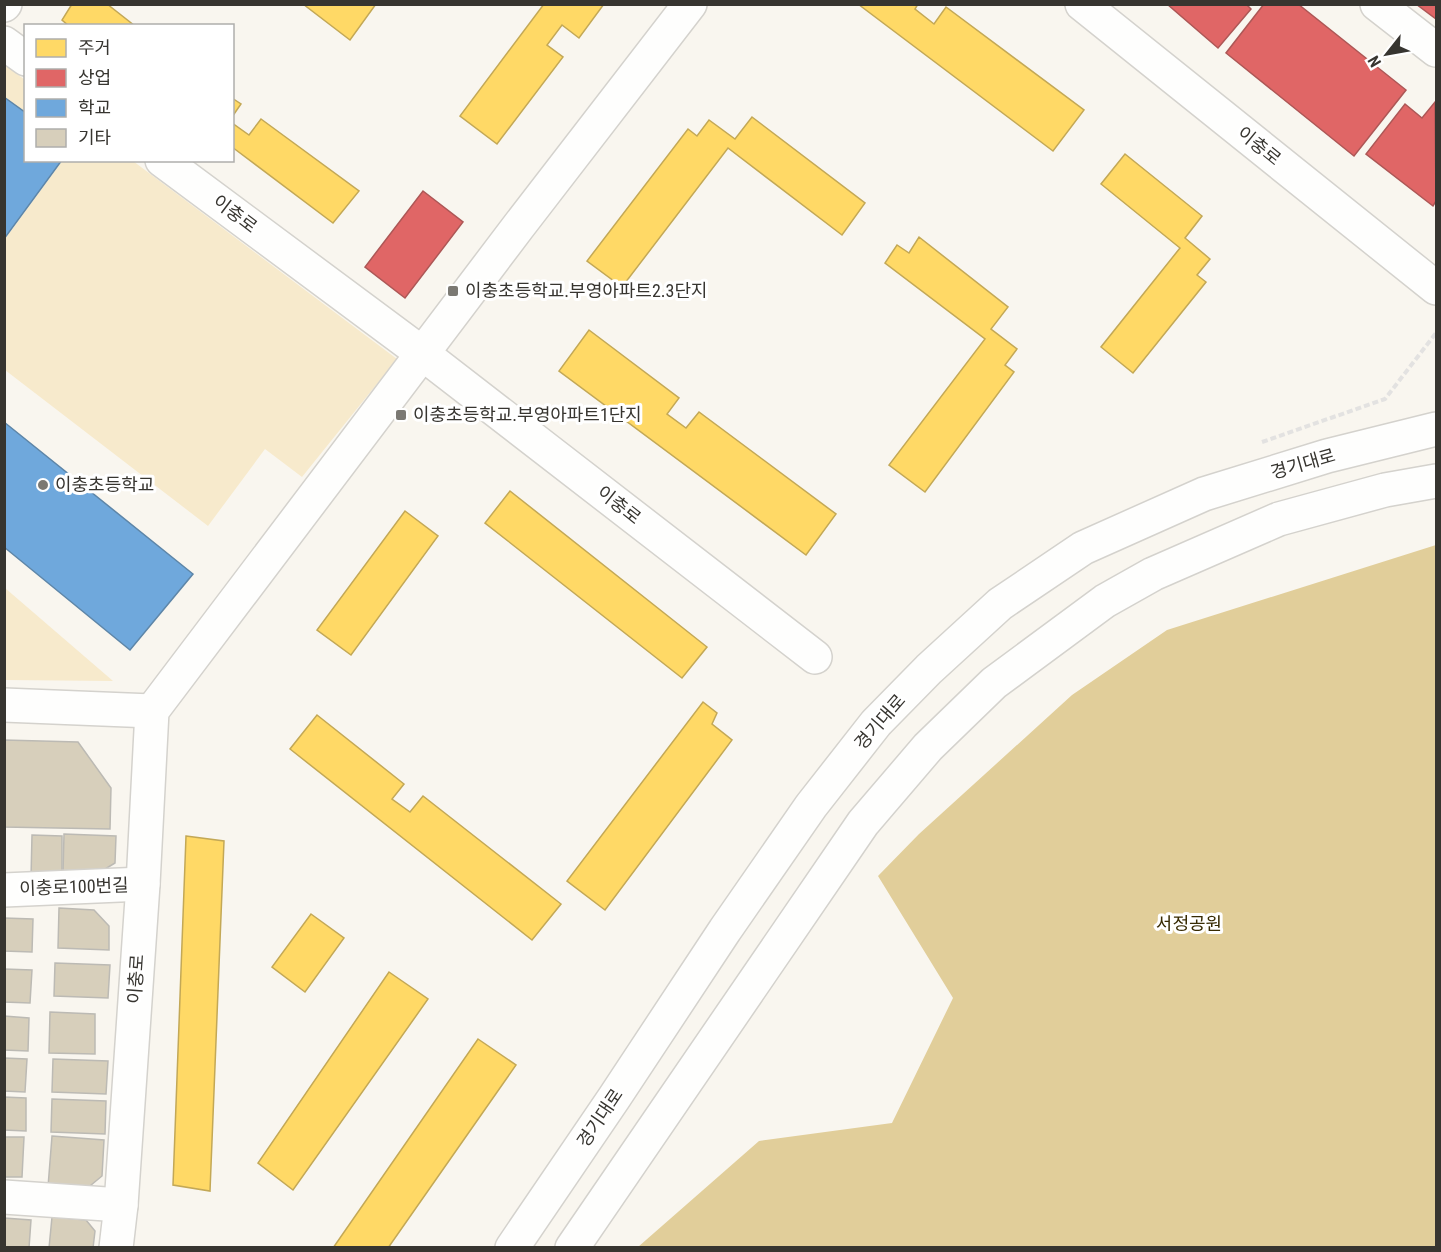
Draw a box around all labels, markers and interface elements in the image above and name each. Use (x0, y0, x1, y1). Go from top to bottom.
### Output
legend (24, 24, 234, 162)
north arrow (1357, 24, 1417, 84)
text: 주거 (78, 37, 111, 58)
text: N (1364, 52, 1385, 71)
text: 상업 (78, 67, 111, 88)
text: 학교 (78, 97, 111, 118)
street label: 이충로 (1233, 122, 1285, 169)
text: 기타 (78, 127, 112, 148)
street label: 이충로 (209, 190, 261, 237)
place label: 이충초등학교.부영아파트2.3단지 (465, 280, 708, 301)
marker: 이충초등학교.부영아파트2.3단지 (446, 284, 460, 298)
place label: 이충초등학교.부영아파트1단지 (413, 404, 642, 425)
marker: 이충초등학교.부영아파트1단지 (394, 408, 408, 422)
street label: 경기대로 (1268, 444, 1338, 483)
place label: 이충초등학교 (55, 474, 154, 495)
marker: 이충초등학교 (36, 478, 50, 492)
street label: 이충로 (593, 481, 645, 528)
street label: 경기대로 (850, 690, 909, 754)
street label: 이충로100번길 (19, 874, 129, 899)
park label: 서정공원 (1156, 913, 1222, 934)
street label: 이충로 (123, 953, 148, 1004)
street label: 경기대로 (572, 1084, 627, 1151)

